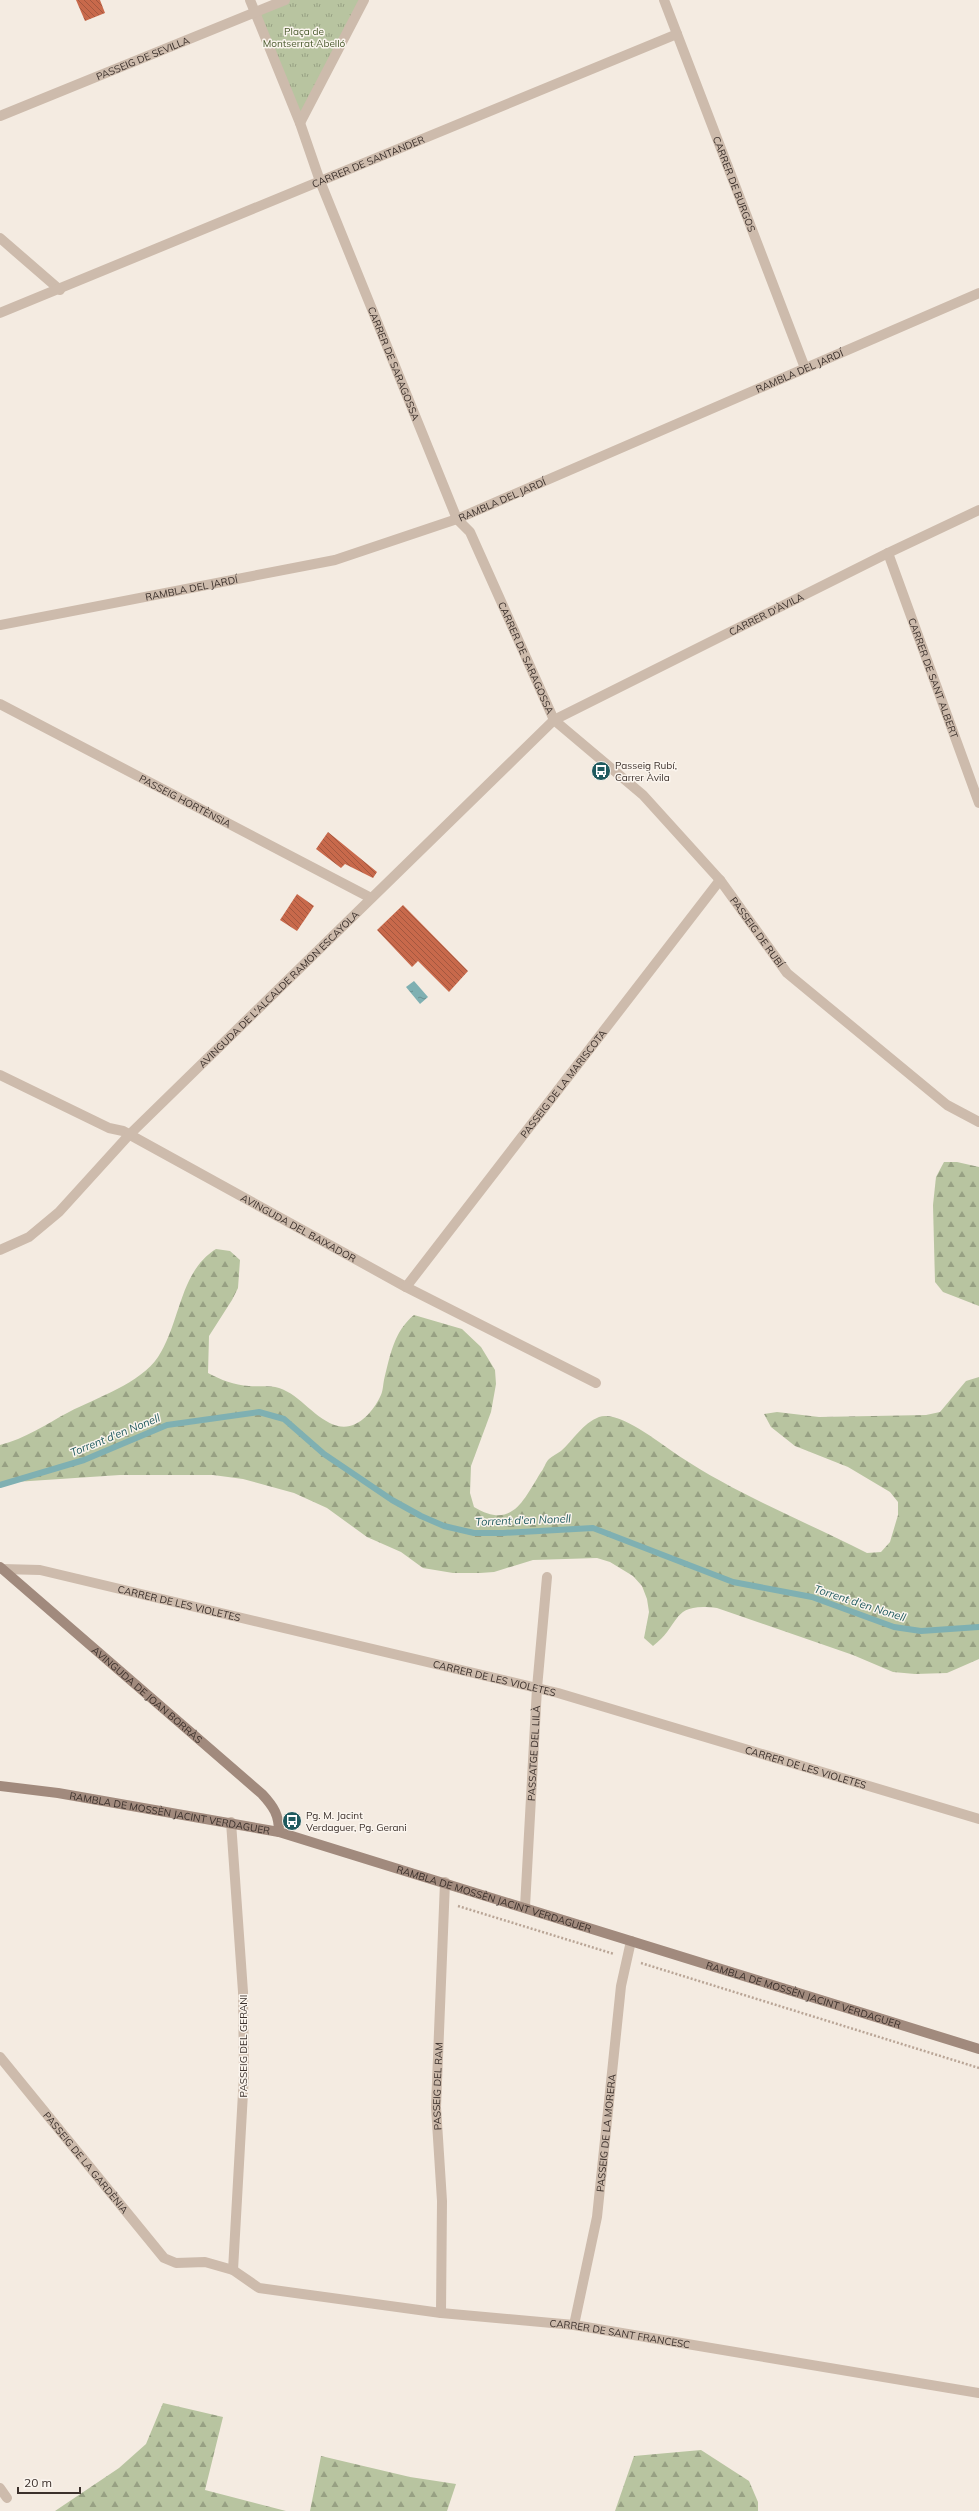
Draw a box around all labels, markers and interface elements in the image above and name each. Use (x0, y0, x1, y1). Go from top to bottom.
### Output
park label: Plaça de Montserrat Abelló (263, 25, 346, 50)
street label: PASSEIG DE SEVILLA (94, 33, 192, 83)
street label: CARRER DE SANTANDER (310, 133, 427, 191)
street label: CARRER DE BURGOS (710, 134, 758, 234)
street label: CARRER DE SARAGOSSA (365, 305, 423, 423)
street label: RAMBLA DEL JARDÍ (754, 346, 847, 396)
street label: RAMBLA DEL JARDÍ (457, 475, 549, 525)
street label: RAMBLA DEL JARDÍ (144, 573, 240, 604)
street label: CARRER D'ÀVILA (727, 590, 806, 639)
street label: CARRER DE SARAGOSSA (495, 600, 557, 717)
street label: CARRER DE SANT ALBERT (905, 616, 961, 740)
place label: Passeig Rubí, Carrer Àvila (615, 759, 677, 784)
bus stop icon: Passeig Rubí, Carrer Àvila (590, 760, 612, 782)
street label: PASSEIG HORTÈNSIA (137, 772, 234, 831)
street label: PASSEIG DE RUBÍ (727, 894, 787, 971)
street label: AVINGUDA DE L'ALCALDE RAMON ESCAYOLA (196, 908, 362, 1071)
street label: PASSEIG DE LA MARISCOTA (517, 1027, 610, 1141)
street label: AVINGUDA DEL BAIXADOR (238, 1191, 358, 1265)
water label: Torrent d'en Nonell (68, 1410, 162, 1459)
water label: Torrent d'en Nonell (475, 1511, 571, 1529)
water label: Torrent d'en Nonell (812, 1582, 908, 1625)
street label: CARRER DE LES VIOLETES (116, 1583, 242, 1624)
street label: AVINGUDA DE JOAN BORRÀS (89, 1644, 205, 1746)
street label: CARRER DE LES VIOLETES (431, 1657, 557, 1699)
street label: PASSATGE DEL LILÀ (525, 1704, 543, 1801)
street label: CARRER DE LES VIOLETES (743, 1743, 868, 1792)
street label: RAMBLA DE MOSSÈN JACINT VERDAGUER (68, 1789, 271, 1837)
place label: Pg. M. Jacint Verdaguer, Pg. Gerani (306, 1809, 407, 1834)
bus stop icon: Pg. M. Jacint Verdaguer, Pg. Gerani (281, 1810, 303, 1832)
street label: RAMBLA DE MOSSÈN JACINT VERDAGUER (395, 1863, 593, 1936)
street label: RAMBLA DE MOSSÈN JACINT VERDAGUER (704, 1959, 903, 2031)
street label: PASSEIG DEL GERANI (237, 1995, 250, 2097)
street label: PASSEIG DEL RAM (430, 2042, 446, 2131)
street label: PASSEIG DE LA MORERA (594, 2073, 619, 2193)
street label: PASSEIG DE LA GARDÈNIA (40, 2109, 131, 2217)
street label: CARRER DE SANT FRANCESC (549, 2317, 691, 2351)
scale bar (18, 2469, 80, 2495)
text: 20 m (24, 2475, 52, 2490)

